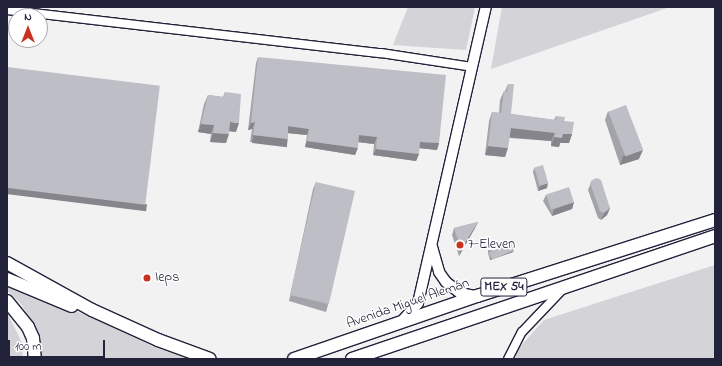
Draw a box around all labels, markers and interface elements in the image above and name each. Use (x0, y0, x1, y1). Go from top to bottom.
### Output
north arrow (8, 8, 48, 48)
text: N (24, 9, 32, 25)
place label: 7-Eleven (468, 237, 515, 253)
marker: 7-Eleven (455, 240, 465, 250)
place label: Ieps (155, 270, 179, 286)
marker: Ieps (142, 273, 152, 283)
street label: Avenida Miguel Alemán (344, 275, 472, 333)
road number: MEX 54 (480, 276, 528, 298)
scale bar (10, 332, 107, 358)
text: 100 m (15, 338, 42, 356)

